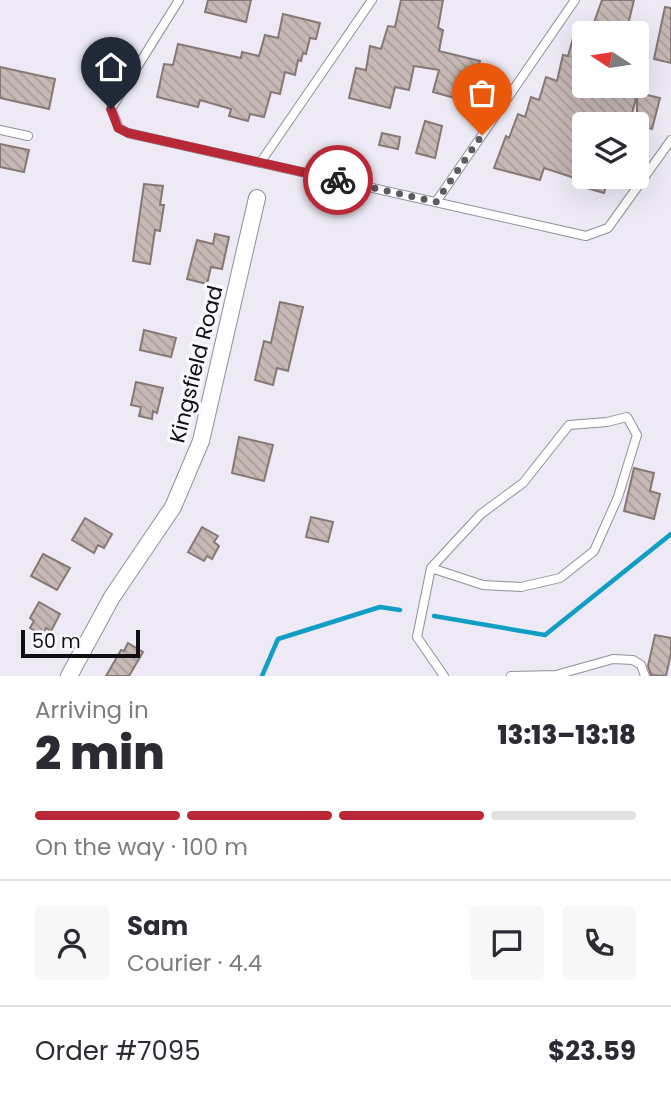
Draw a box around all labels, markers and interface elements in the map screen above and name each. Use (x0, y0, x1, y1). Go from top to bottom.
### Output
north arrow (572, 21, 649, 98)
map controls (572, 21, 649, 189)
pin (81, 37, 141, 109)
icon: home (92, 48, 130, 86)
pin (452, 63, 512, 135)
icon: bag (463, 74, 501, 112)
button: layers (572, 112, 649, 189)
courier (303, 145, 373, 215)
icon: bike (319, 161, 357, 199)
street label: Kingsfield Road (162, 282, 230, 446)
scale bar (21, 627, 140, 659)
text: 50 m (32, 628, 81, 655)
text: Arriving in (35, 694, 149, 726)
text: 13:13–13:18 (498, 717, 636, 753)
text: 2 min (35, 721, 165, 785)
text: On the way · 100 m (35, 831, 248, 863)
button: person (35, 906, 109, 980)
button: chat (470, 906, 544, 980)
button: phone (562, 906, 636, 980)
text: Sam (127, 908, 188, 944)
text: Courier · 4.4 (127, 947, 262, 979)
text: Order #7095 (35, 1033, 201, 1069)
text: $23.59 (548, 1033, 636, 1069)

